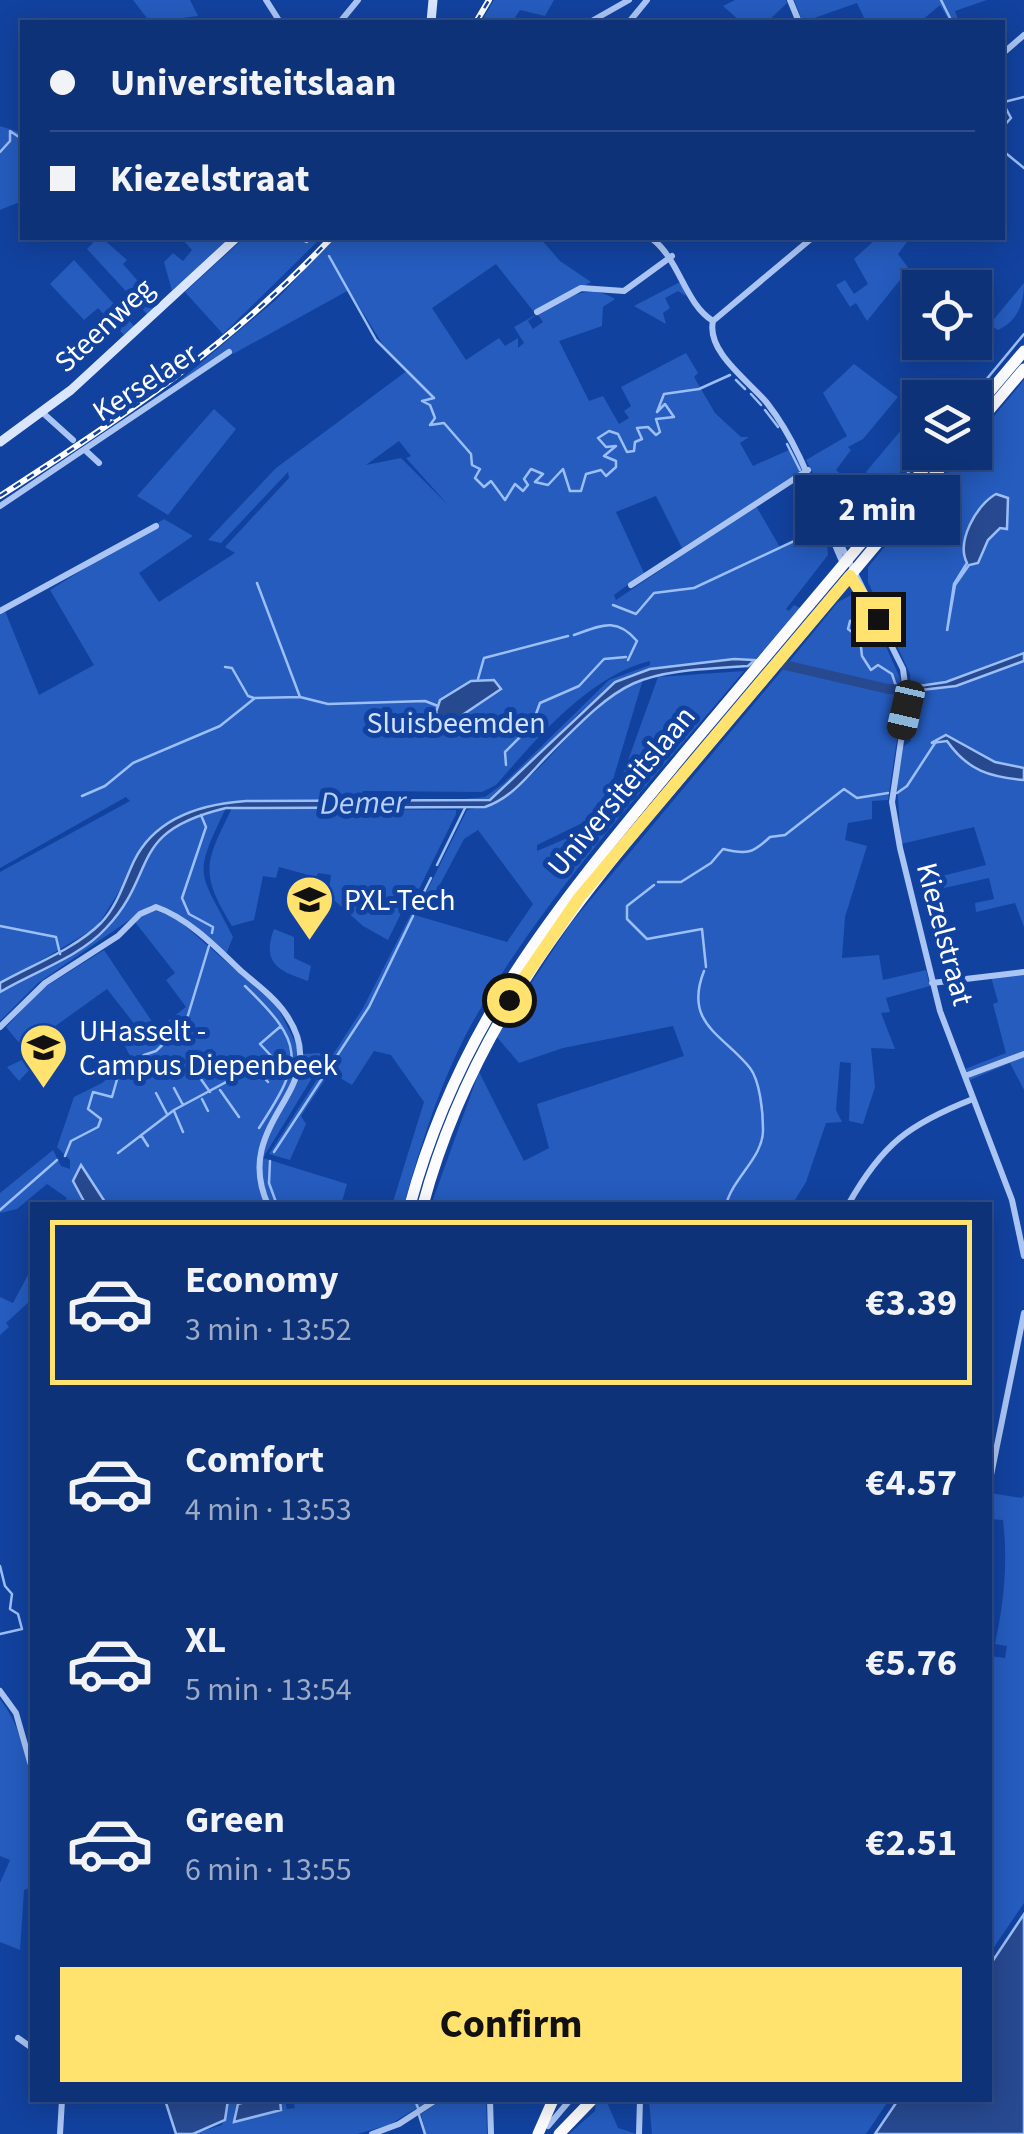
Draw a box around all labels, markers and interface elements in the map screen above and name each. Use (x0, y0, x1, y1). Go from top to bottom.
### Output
text: Universiteitslaan (110, 56, 397, 110)
text: Kiezelstraat (110, 152, 309, 206)
street label: Steenweg (45, 268, 164, 383)
map controls (902, 270, 992, 470)
button: locate (902, 270, 992, 360)
street label: Kerselaer (84, 332, 207, 433)
button: layers (902, 380, 992, 470)
callout: 2 min (796, 474, 960, 544)
text: 2 min (839, 487, 916, 533)
route end (856, 597, 901, 642)
car (885, 677, 927, 743)
street label: Universiteitslaan (537, 697, 706, 886)
park label: Sluisbeemden (366, 702, 546, 745)
water label: Demer (319, 779, 409, 827)
street label: Kiezelstraat (905, 858, 984, 1010)
school or university icon: PXL-Tech (283, 874, 335, 942)
place label: PXL-Tech (344, 879, 456, 922)
route start (487, 978, 532, 1023)
place label: UHasselt - Campus Diepenbeek (79, 1010, 338, 1087)
school or university icon: UHasselt - Campus Diepenbeek (18, 1022, 70, 1090)
text: Economy (185, 1253, 338, 1307)
icon: car (65, 1258, 155, 1348)
text: €3.39 (865, 1276, 957, 1330)
text: 3 min · 13:52 (185, 1307, 352, 1353)
text: Comfort (185, 1433, 324, 1487)
icon: car (65, 1438, 155, 1528)
text: €4.57 (865, 1456, 957, 1510)
text: 4 min · 13:53 (185, 1487, 352, 1533)
text: XL (185, 1613, 226, 1667)
icon: car (65, 1618, 155, 1708)
text: €5.76 (865, 1636, 957, 1690)
text: 5 min · 13:54 (185, 1667, 352, 1713)
text: Green (185, 1793, 285, 1847)
icon: car (65, 1798, 155, 1888)
text: €2.51 (865, 1816, 957, 1870)
text: 6 min · 13:55 (185, 1847, 352, 1893)
button: Confirm (60, 1967, 962, 2082)

